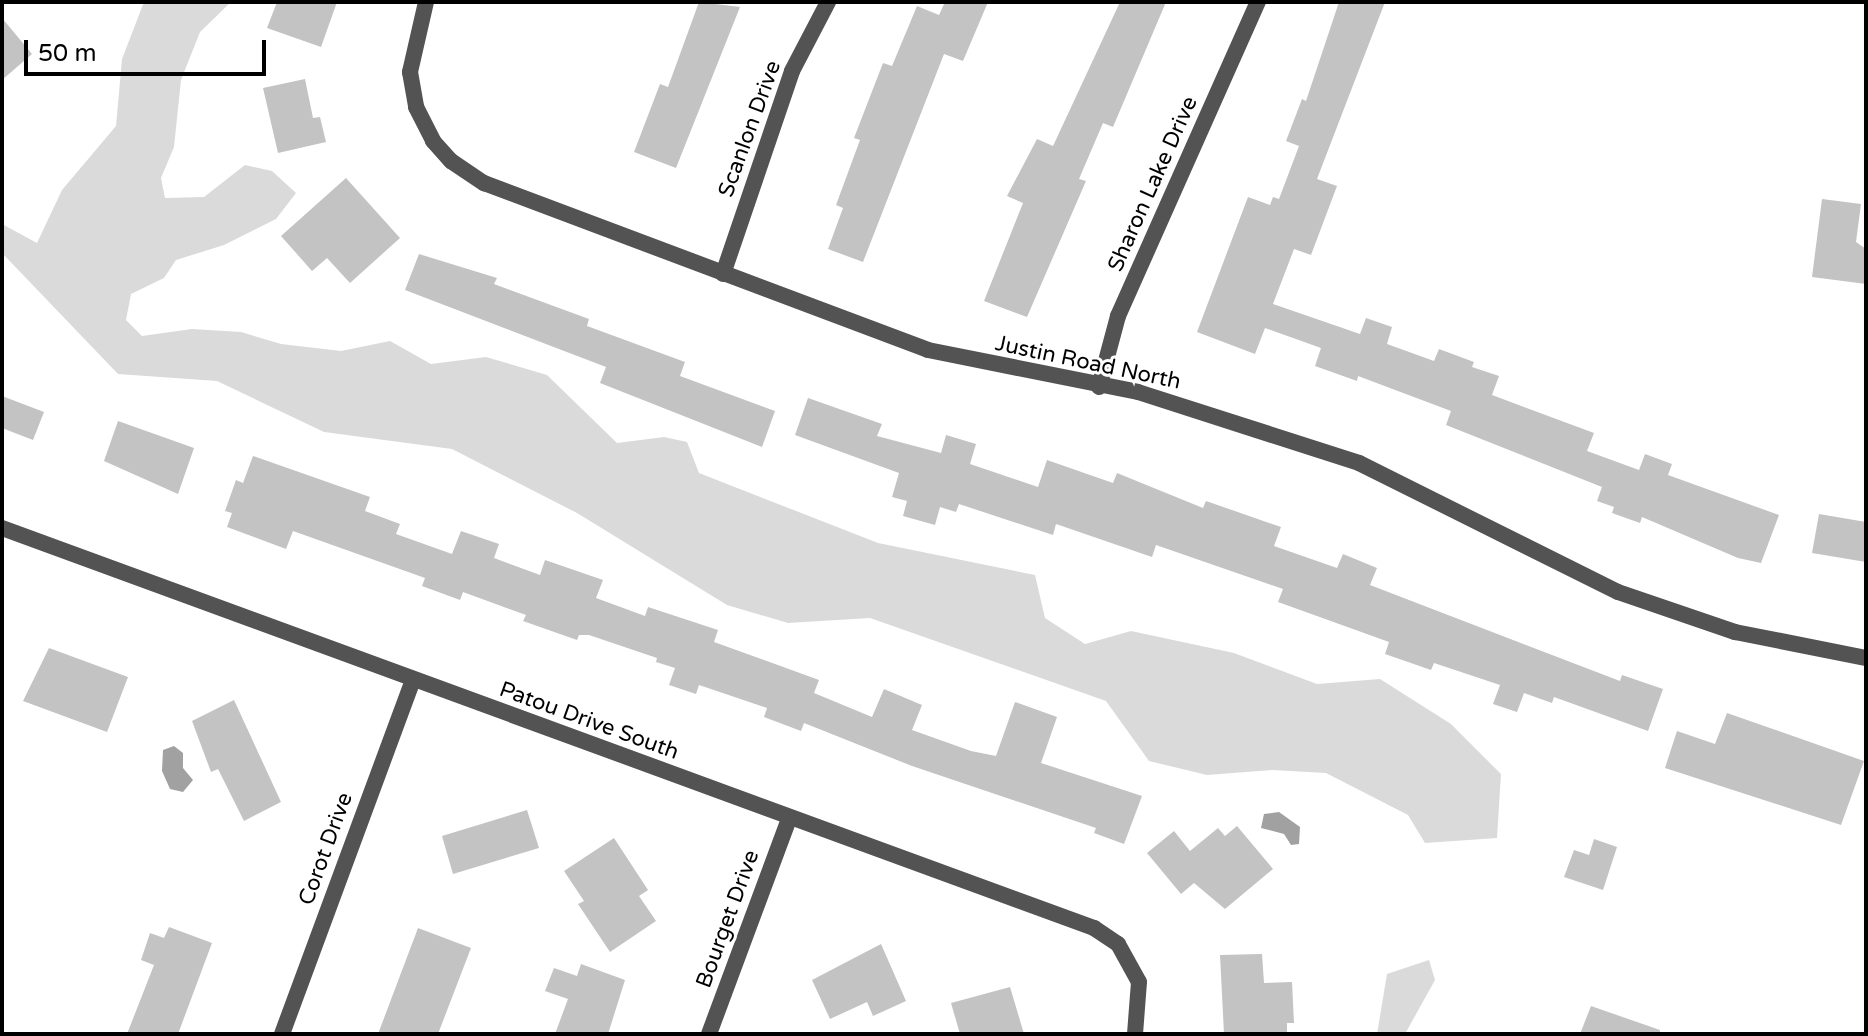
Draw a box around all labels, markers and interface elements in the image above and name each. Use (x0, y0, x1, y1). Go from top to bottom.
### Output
scale bar (28, 24, 270, 74)
text: 50 m (38, 39, 96, 68)
street label: Scanlon Drive (713, 57, 787, 201)
street label: Sharon Lake Drive (1103, 92, 1203, 276)
street label: Justin Road North (993, 330, 1183, 396)
street label: Patou Drive South (496, 676, 682, 766)
street label: Corot Drive (293, 789, 359, 909)
street label: Bourget Drive (691, 847, 765, 991)

